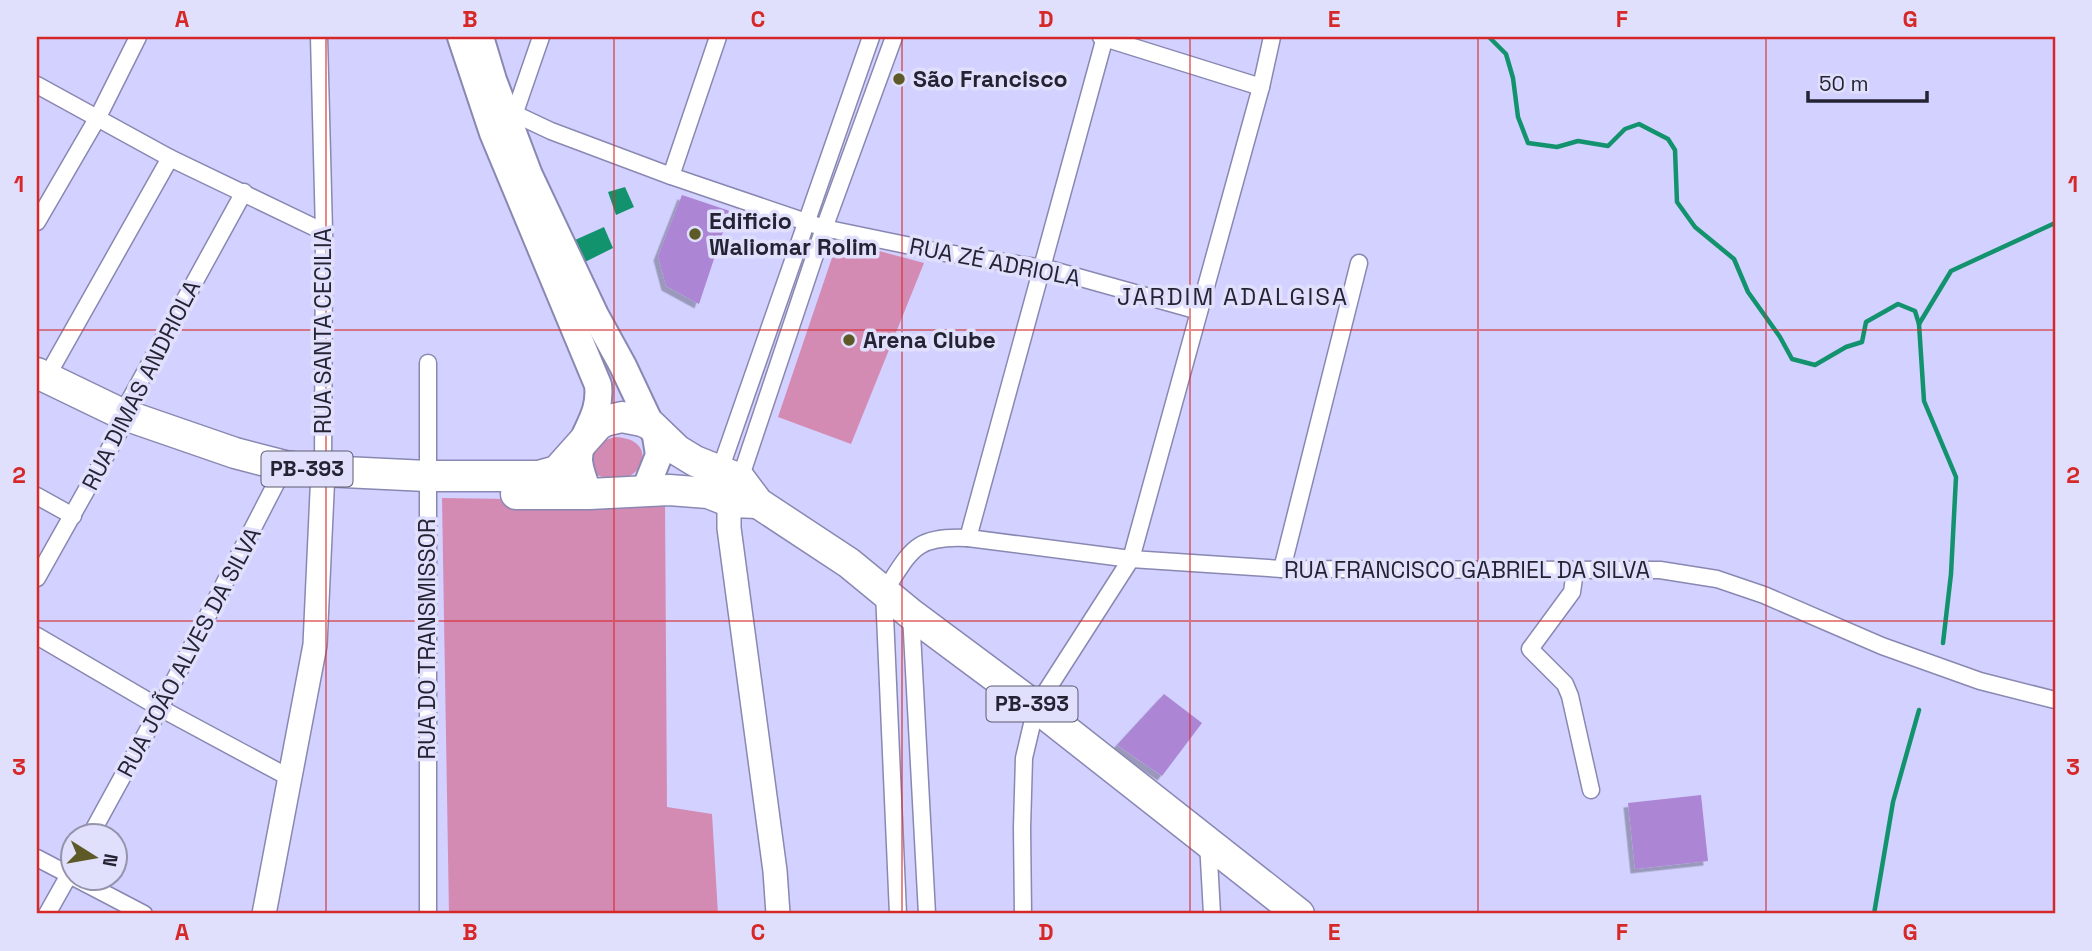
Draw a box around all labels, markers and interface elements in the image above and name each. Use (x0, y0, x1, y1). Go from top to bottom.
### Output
text: A (175, 4, 190, 34)
text: B (462, 4, 478, 34)
text: C (751, 4, 765, 34)
text: D (1038, 4, 1054, 34)
text: E (1328, 4, 1340, 34)
text: F (1616, 4, 1628, 34)
text: G (1902, 4, 1918, 34)
scale bar (1808, 60, 1927, 104)
place label: São Francisco (913, 64, 1068, 94)
text: 50 m (1819, 70, 1869, 97)
marker: São Francisco (891, 71, 907, 87)
text: 1 (14, 169, 24, 199)
text: 1 (2068, 169, 2078, 199)
place label: Edificio Waliomar Rolim (709, 206, 878, 262)
marker: Edificio Waliomar Rolim (687, 226, 703, 242)
street label: RUA SANTA CECILIA (308, 228, 338, 434)
street label: RUA ZÉ ADRIOLA (907, 231, 1083, 293)
street label: RUA DIMAS ANDRIOLA (75, 275, 207, 495)
district label: JARDIM ADALGISA (1117, 281, 1349, 312)
place label: Arena Clube (863, 325, 996, 355)
marker: Arena Clube (841, 332, 857, 348)
road number: PB-393 (262, 452, 352, 486)
text: 2 (12, 460, 26, 490)
text: 2 (2066, 460, 2080, 490)
street label: RUA DO TRANSMISSOR (412, 518, 442, 760)
street label: RUA JOÃO ALVES DA SILVA (110, 522, 268, 782)
street label: RUA FRANCISCO GABRIEL DA SILVA (1284, 555, 1650, 585)
road number: PB-393 (986, 686, 1078, 722)
text: 3 (12, 752, 26, 782)
text: 3 (2066, 752, 2080, 782)
north arrow (60, 822, 130, 892)
text: N (97, 852, 124, 869)
text: A (175, 917, 190, 947)
text: B (462, 917, 478, 947)
text: C (751, 917, 765, 947)
text: D (1038, 917, 1054, 947)
text: E (1328, 917, 1340, 947)
text: F (1616, 917, 1628, 947)
text: G (1902, 917, 1918, 947)

